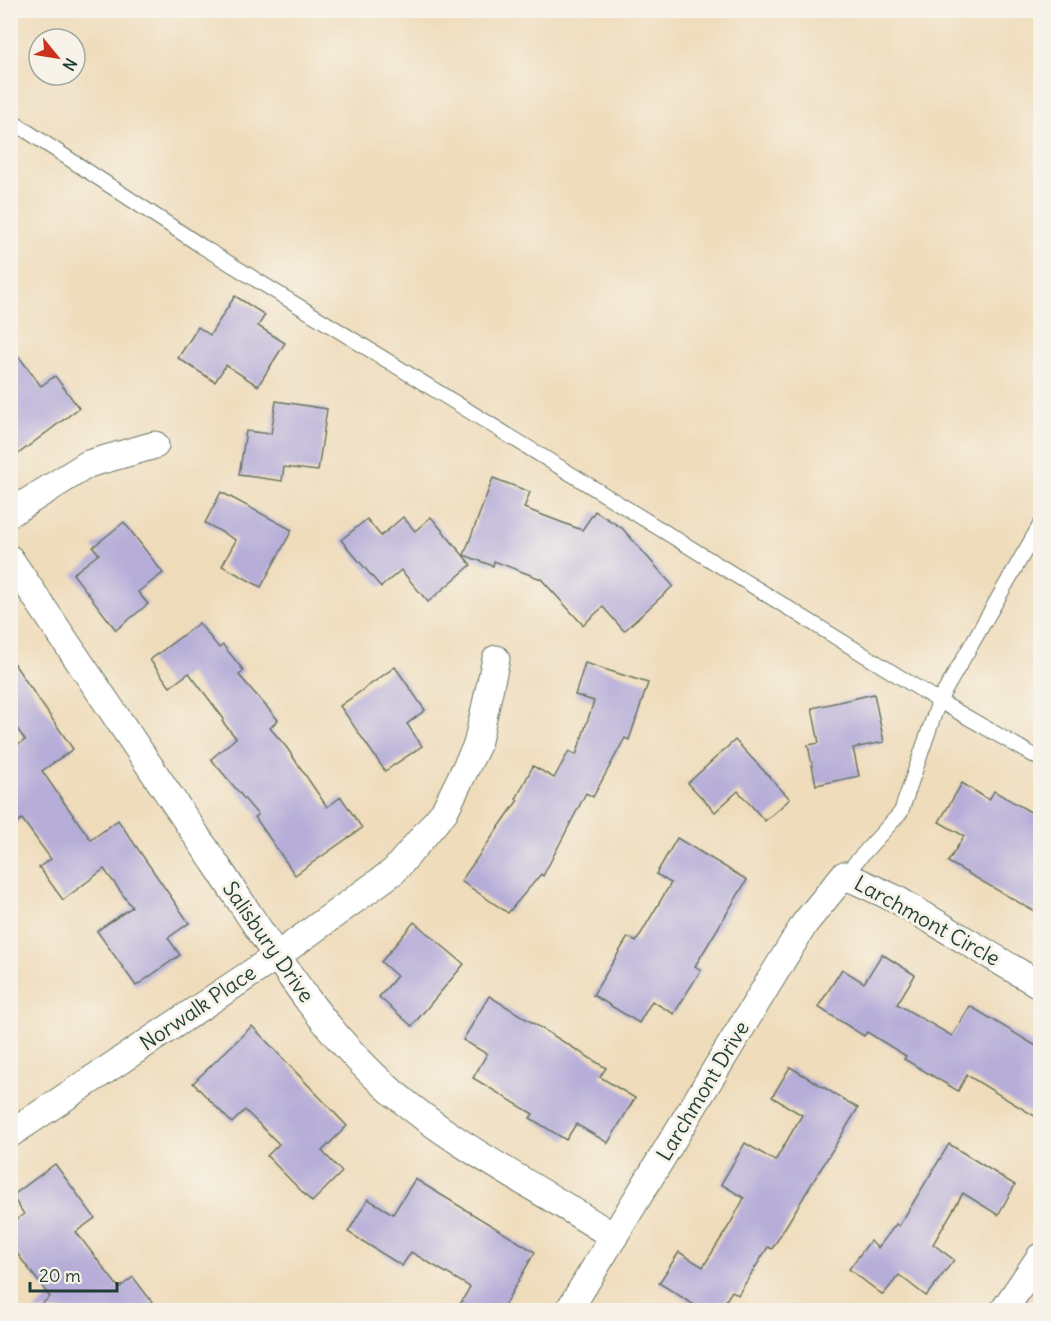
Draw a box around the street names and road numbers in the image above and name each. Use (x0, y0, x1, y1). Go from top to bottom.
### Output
street label: Larchmont Circle (850, 869, 1005, 972)
street label: Salisbury Drive (217, 876, 320, 1007)
street label: Norwalk Place (134, 959, 261, 1056)
street label: Larchmont Drive (650, 1016, 755, 1166)

